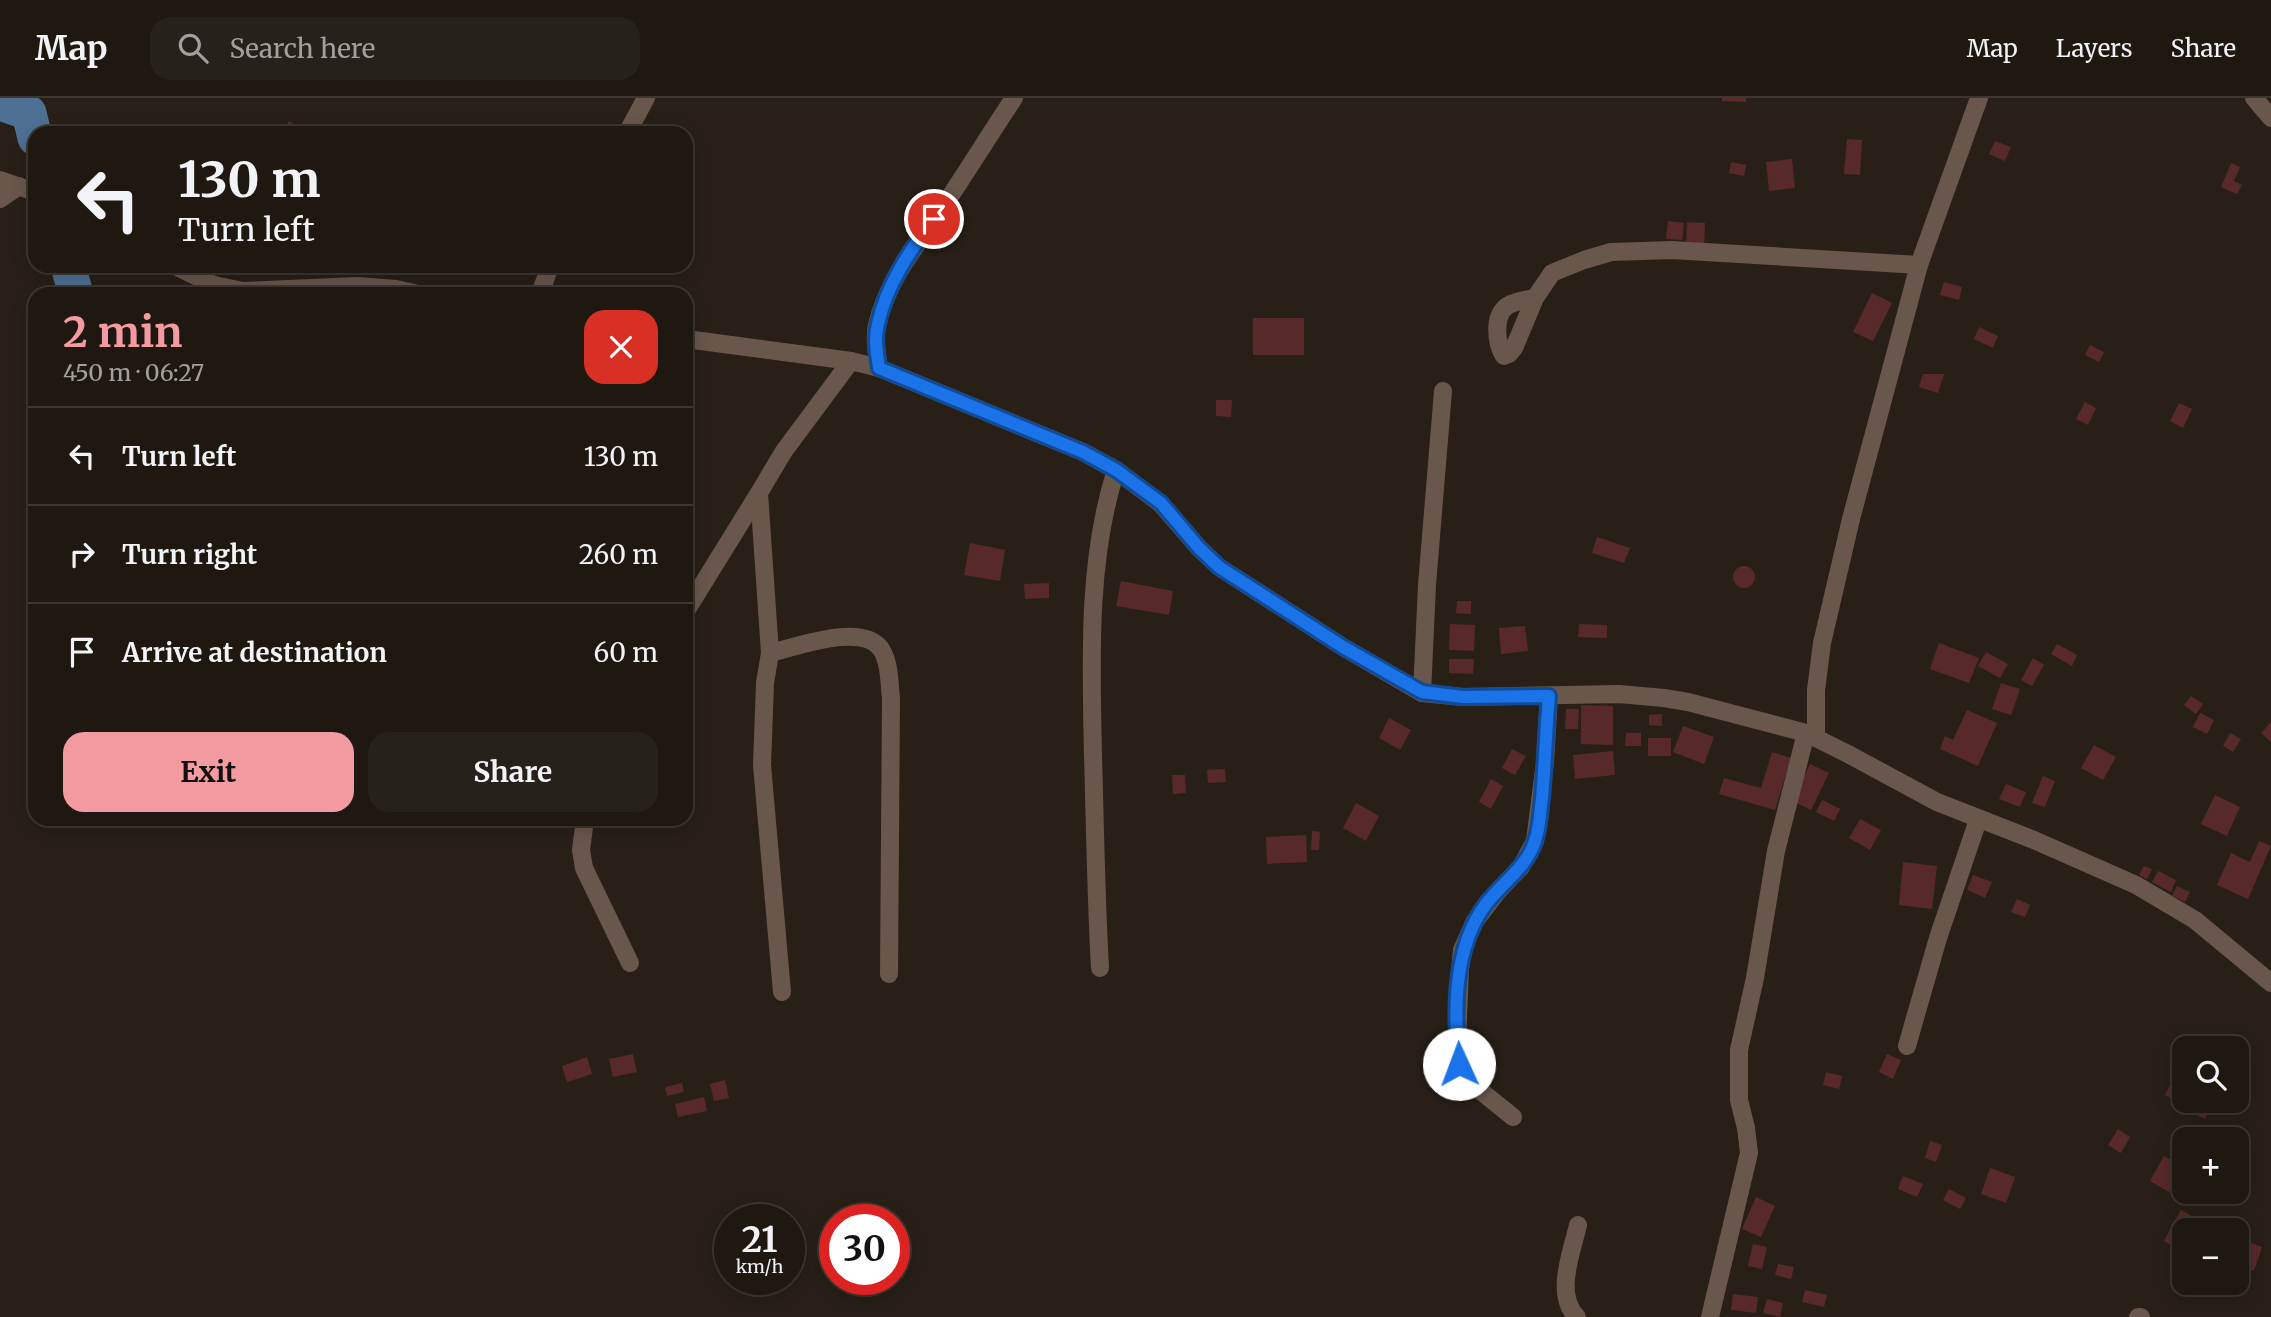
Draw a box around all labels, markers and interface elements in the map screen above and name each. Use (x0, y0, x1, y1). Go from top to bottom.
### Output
search box (150, 17, 640, 80)
text: Map (35, 28, 108, 69)
icon: search (174, 29, 212, 67)
text: Search here (230, 32, 375, 65)
text: Map (1967, 33, 2018, 64)
text: Layers (2056, 33, 2132, 64)
text: Share (2170, 33, 2236, 64)
text: 130 m (178, 149, 321, 210)
icon: left (63, 154, 154, 245)
pin (904, 189, 964, 249)
icon: arrive (915, 200, 953, 238)
text: Turn left (178, 210, 315, 250)
text: 2 min (63, 306, 183, 358)
button: close (584, 310, 658, 384)
text: 450 m · 06:27 (63, 358, 204, 387)
icon: left (63, 437, 101, 475)
text: Turn left (122, 440, 236, 473)
text: 130 m (584, 440, 658, 473)
icon: right (63, 535, 101, 573)
text: Turn right (122, 538, 257, 571)
text: 260 m (579, 538, 658, 571)
icon: arrive (63, 633, 101, 671)
text: Arrive at destination (122, 636, 387, 669)
text: 60 m (594, 636, 658, 669)
button: Exit (63, 732, 354, 812)
button: Share (368, 732, 658, 812)
position arrow (1422, 1027, 1496, 1101)
map controls (2172, 1036, 2249, 1295)
button: search (2172, 1036, 2249, 1113)
button: + (2172, 1127, 2249, 1204)
speed limit sign: 30 (819, 1204, 910, 1295)
text: 21 (742, 1218, 777, 1262)
button: − (2172, 1218, 2249, 1295)
text: km/h (736, 1255, 783, 1278)

